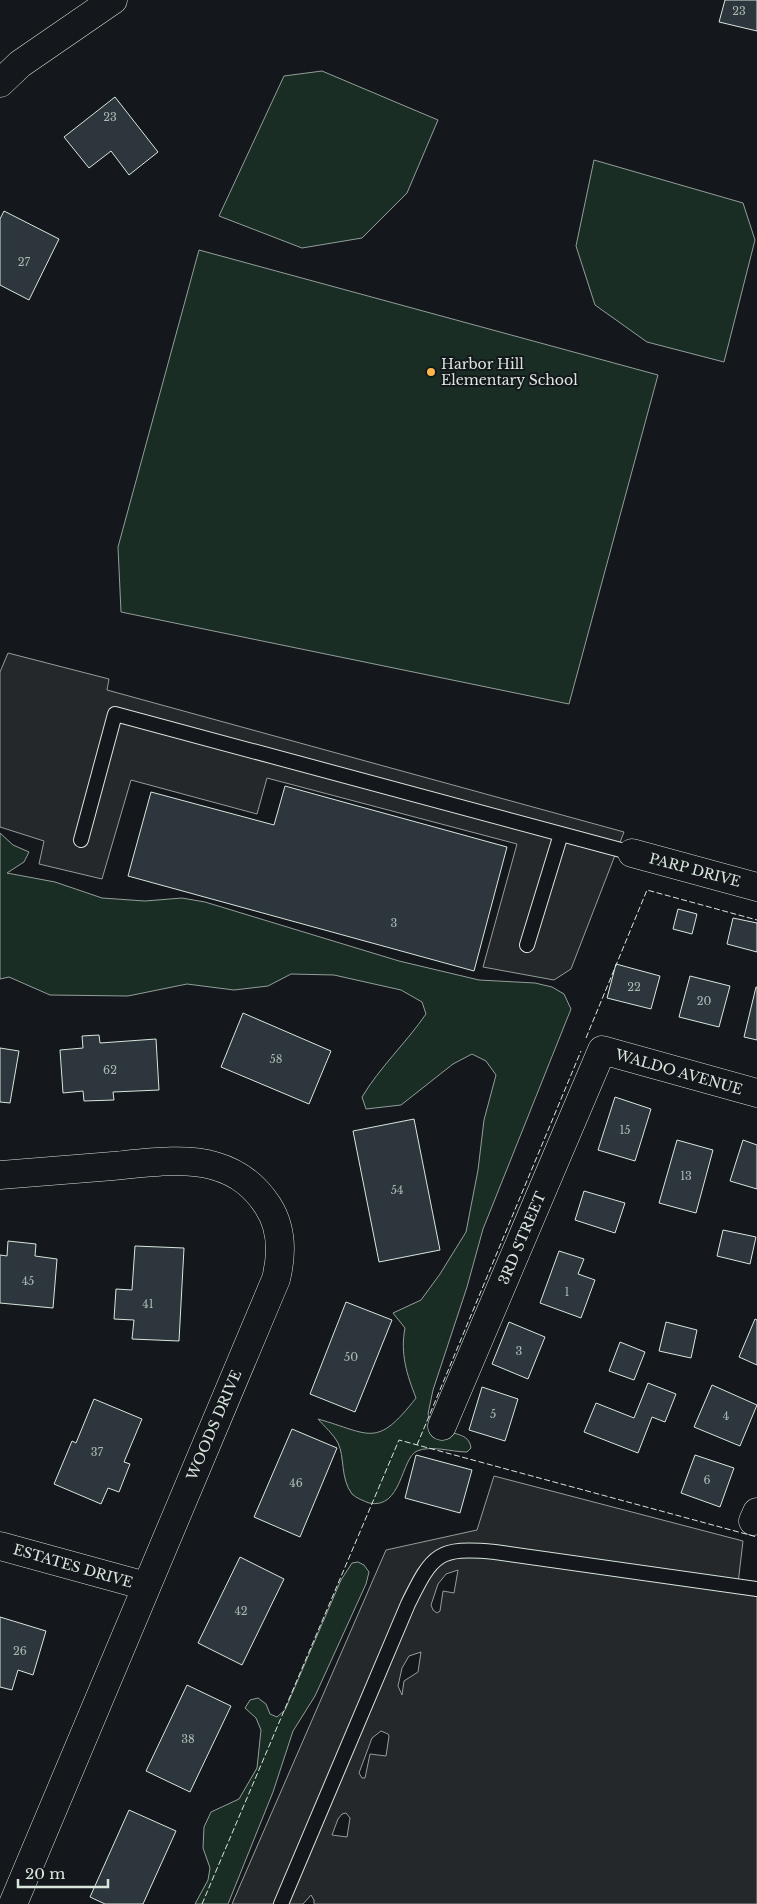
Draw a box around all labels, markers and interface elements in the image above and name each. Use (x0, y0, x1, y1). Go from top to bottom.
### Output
house number: 23 (732, 4, 746, 18)
house number: 23 (103, 110, 117, 124)
house number: 27 (18, 255, 31, 269)
place label: Harbor Hill Elementary School (441, 355, 578, 389)
marker: Harbor Hill Elementary School (425, 366, 437, 378)
street label: PARP DRIVE (647, 849, 743, 891)
house number: 3 (391, 916, 398, 930)
house number: 22 (627, 980, 641, 994)
house number: 20 (697, 994, 711, 1008)
street label: WALDO AVENUE (612, 1045, 745, 1099)
house number: 58 (270, 1052, 282, 1066)
house number: 62 (103, 1063, 117, 1077)
house number: 15 (619, 1123, 631, 1137)
house number: 13 (680, 1169, 692, 1183)
house number: 54 (391, 1183, 403, 1197)
street label: 3RD STREET (494, 1189, 550, 1287)
house number: 45 (22, 1274, 34, 1288)
house number: 1 (565, 1285, 570, 1299)
house number: 41 (142, 1297, 154, 1311)
house number: 3 (516, 1344, 523, 1358)
house number: 50 (344, 1350, 358, 1364)
street label: WOODS DRIVE (182, 1367, 245, 1484)
house number: 5 (490, 1407, 496, 1421)
house number: 4 (723, 1409, 729, 1423)
house number: 37 (91, 1445, 104, 1459)
house number: 6 (703, 1473, 711, 1487)
house number: 46 (289, 1476, 303, 1490)
street label: ESTATES DRIVE (11, 1540, 135, 1592)
house number: 42 (234, 1604, 248, 1618)
house number: 26 (13, 1644, 27, 1658)
house number: 38 (181, 1732, 195, 1746)
scale bar (18, 1856, 108, 1888)
text: 20 m (25, 1864, 65, 1883)

